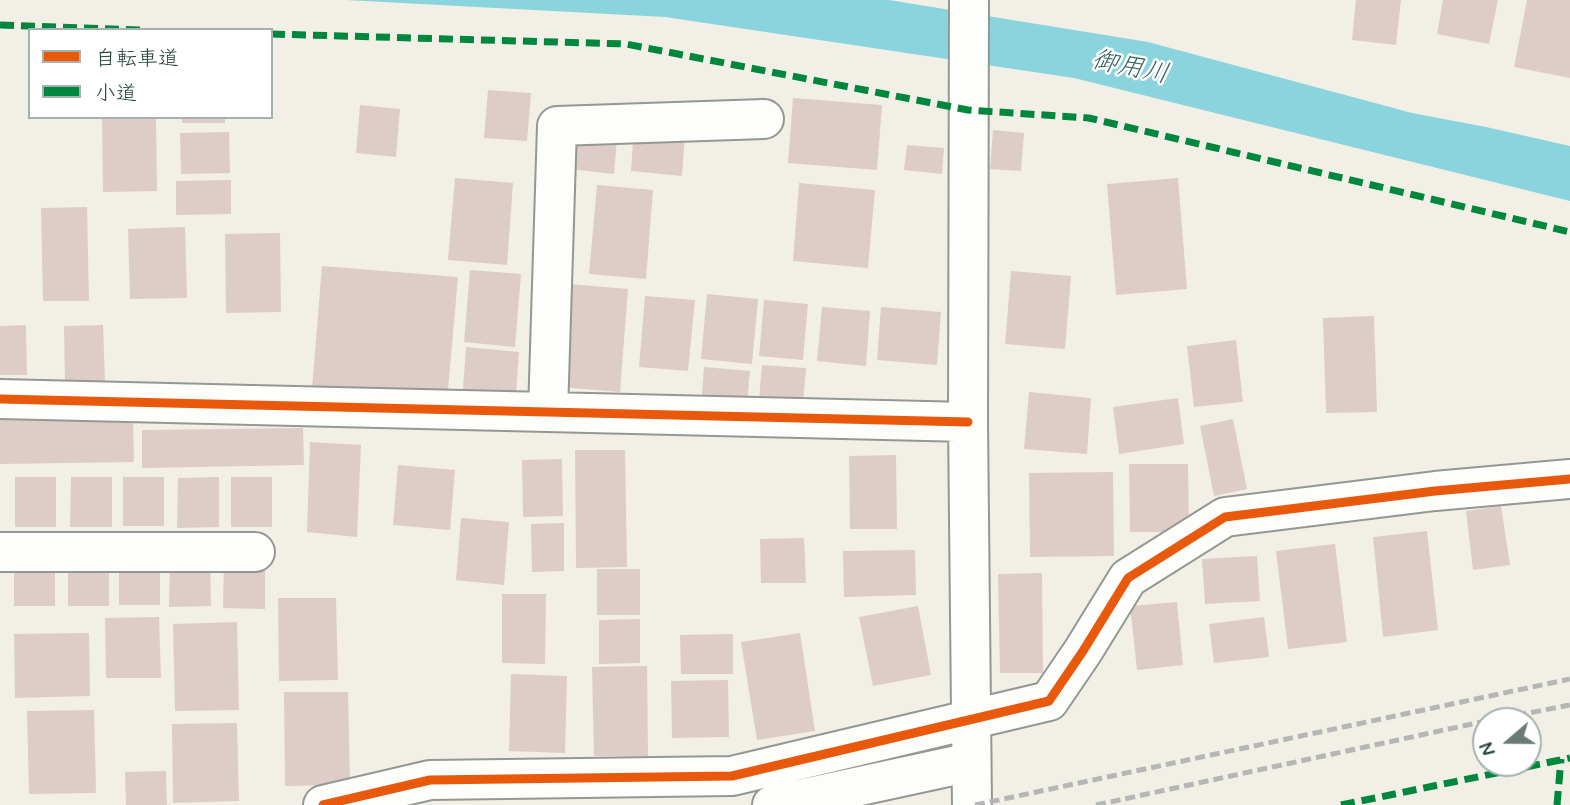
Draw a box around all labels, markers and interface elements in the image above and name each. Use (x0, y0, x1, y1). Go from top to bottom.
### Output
legend (28, 28, 273, 119)
text: 自転車道 (95, 45, 179, 73)
water label: 御用川 (1089, 46, 1171, 92)
text: 小道 (95, 80, 137, 108)
north arrow (1472, 707, 1542, 777)
text: N (1475, 738, 1503, 759)

